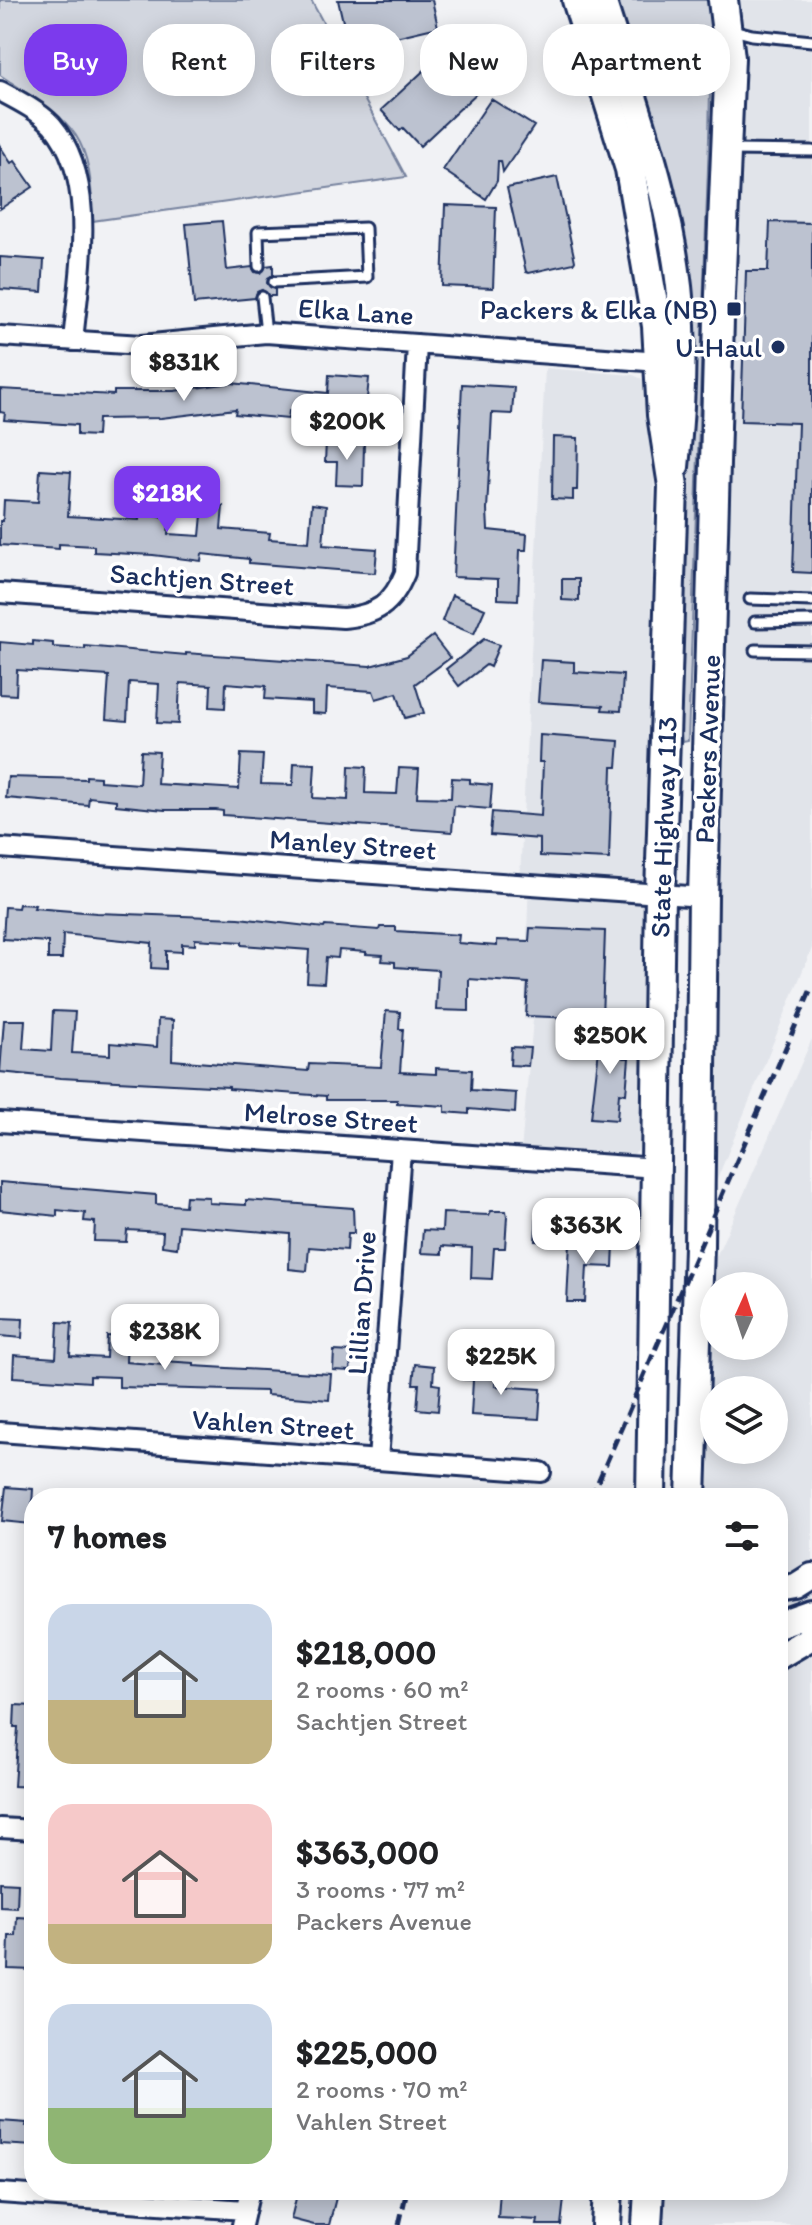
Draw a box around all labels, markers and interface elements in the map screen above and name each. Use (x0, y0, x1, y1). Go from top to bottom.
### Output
chip: Buy (24, 24, 127, 96)
chip: Rent (143, 24, 255, 96)
chip: Filters (271, 24, 404, 96)
chip: New (420, 24, 527, 96)
chip: Apartment (543, 24, 730, 96)
street label: Elka Lane (297, 290, 415, 332)
place label: Packers & Elka (NB) (480, 292, 718, 326)
marker: Packers & Elka (NB) (725, 300, 743, 318)
place label: U-Haul (675, 330, 762, 364)
pin: $831K (128, 335, 240, 403)
marker: U-Haul (769, 338, 787, 356)
text: $831K (149, 345, 219, 377)
pin: $200K (291, 394, 403, 462)
text: $200K (309, 404, 385, 436)
pin: $218K (111, 466, 223, 534)
text: $218K (132, 476, 202, 508)
street label: Sachtjen Street (109, 556, 295, 602)
street label: Packers Avenue (687, 654, 727, 844)
street label: State Highway 113 (642, 716, 684, 938)
street label: Manley Street (268, 821, 438, 867)
pin: $250K (554, 1008, 666, 1076)
text: $250K (573, 1018, 647, 1050)
street label: Melrose Street (243, 1094, 419, 1140)
pin: $363K (530, 1198, 642, 1266)
text: $363K (550, 1208, 622, 1240)
street label: Lillian Drive (339, 1230, 383, 1376)
north arrow (700, 1272, 788, 1360)
map controls (700, 1272, 788, 1464)
pin: $238K (109, 1304, 221, 1372)
text: $238K (129, 1314, 201, 1346)
pin: $225K (445, 1329, 557, 1397)
text: $225K (466, 1339, 536, 1371)
button: layers (700, 1376, 788, 1464)
street label: Vahlen Street (191, 1401, 355, 1447)
icon: filters (720, 1514, 764, 1558)
text: 7 homes (48, 1516, 167, 1557)
text: $218,000 (296, 1632, 436, 1673)
icon: home (112, 1636, 208, 1732)
text: 2 rooms · 60 m² (296, 1673, 469, 1705)
text: Sachtjen Street (296, 1705, 467, 1737)
text: $363,000 (296, 1832, 439, 1873)
icon: home (112, 1836, 208, 1932)
text: 3 rooms · 77 m² (296, 1873, 465, 1905)
text: Packers Avenue (296, 1905, 472, 1937)
text: $225,000 (296, 2032, 438, 2073)
icon: home (112, 2036, 208, 2132)
text: 2 rooms · 70 m² (296, 2073, 468, 2105)
text: Vahlen Street (296, 2105, 447, 2137)

